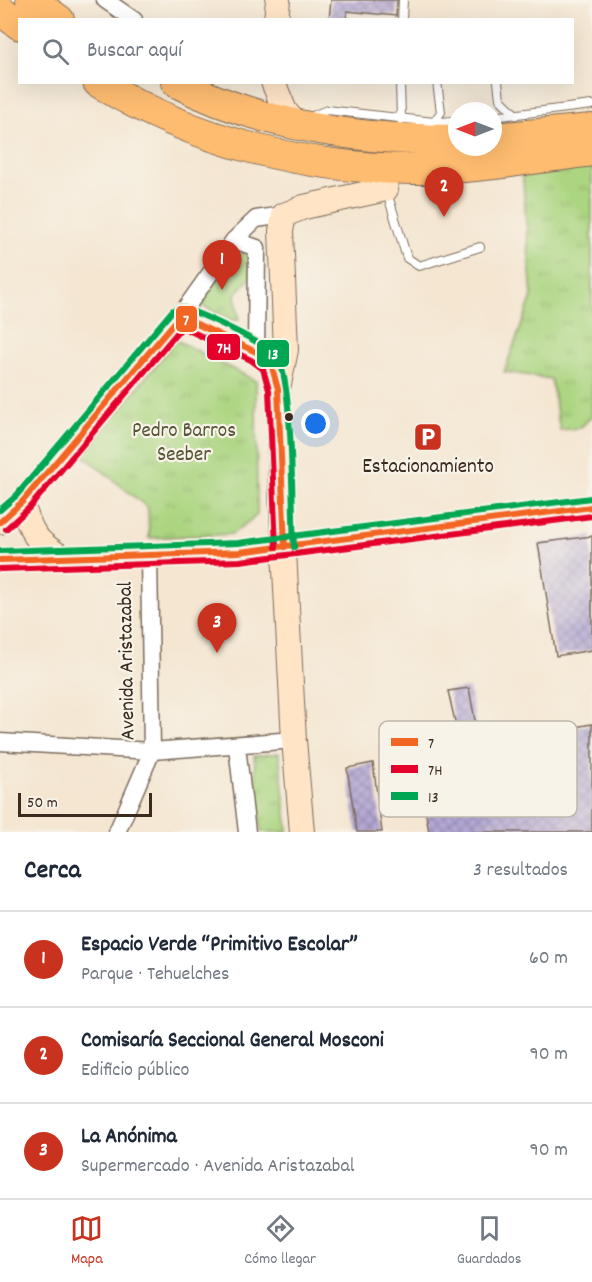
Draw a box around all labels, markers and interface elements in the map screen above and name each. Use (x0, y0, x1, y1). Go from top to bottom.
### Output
search box (18, 18, 574, 84)
icon: search (39, 35, 72, 68)
text: Buscar aquí (87, 36, 182, 67)
north arrow (448, 102, 502, 156)
pin: 2 (424, 168, 464, 217)
pin: 1 (202, 240, 242, 290)
line badge: 7 (175, 305, 198, 333)
text: 7 (183, 310, 189, 333)
line badge: 7H (206, 333, 241, 361)
text: 7H (217, 338, 231, 361)
line badge: 13 (256, 339, 290, 368)
text: 13 (268, 344, 278, 367)
your location (301, 409, 330, 438)
unlabelled marker (283, 411, 295, 423)
park label: Pedro Barros Seeber (132, 417, 236, 471)
parking icon: Estacionamiento (412, 421, 444, 453)
place label: Estacionamiento (362, 453, 494, 483)
street label: Avenida Aristazabal (112, 581, 144, 741)
pin: 3 (198, 604, 236, 653)
legend (379, 721, 577, 817)
text: 7 (428, 733, 434, 756)
text: 7H (428, 760, 442, 783)
text: 13 (428, 787, 439, 810)
scale bar (18, 790, 152, 818)
text: 50 m (27, 792, 58, 815)
text: Cerca (24, 853, 81, 890)
text: 3 resultados (473, 857, 568, 885)
text: Espacio Verde “Primitivo Escolar” (81, 930, 358, 961)
text: 1 (41, 945, 46, 973)
text: 60 m (529, 945, 568, 973)
text: Parque · Tehuelches (81, 961, 230, 989)
text: Comisaría Seccional General Mosconi (81, 1026, 384, 1057)
text: 2 (39, 1041, 48, 1069)
text: 90 m (530, 1041, 568, 1069)
text: Edificio público (81, 1057, 189, 1085)
text: La Anónima (81, 1122, 177, 1153)
text: 3 (39, 1137, 48, 1165)
text: 90 m (530, 1137, 568, 1165)
text: Supermercado · Avenida Aristazabal (81, 1153, 355, 1181)
tab: Mapa (70, 1212, 103, 1271)
tab: Cómo llegar (244, 1212, 316, 1271)
tab: Guardados (457, 1212, 522, 1271)

